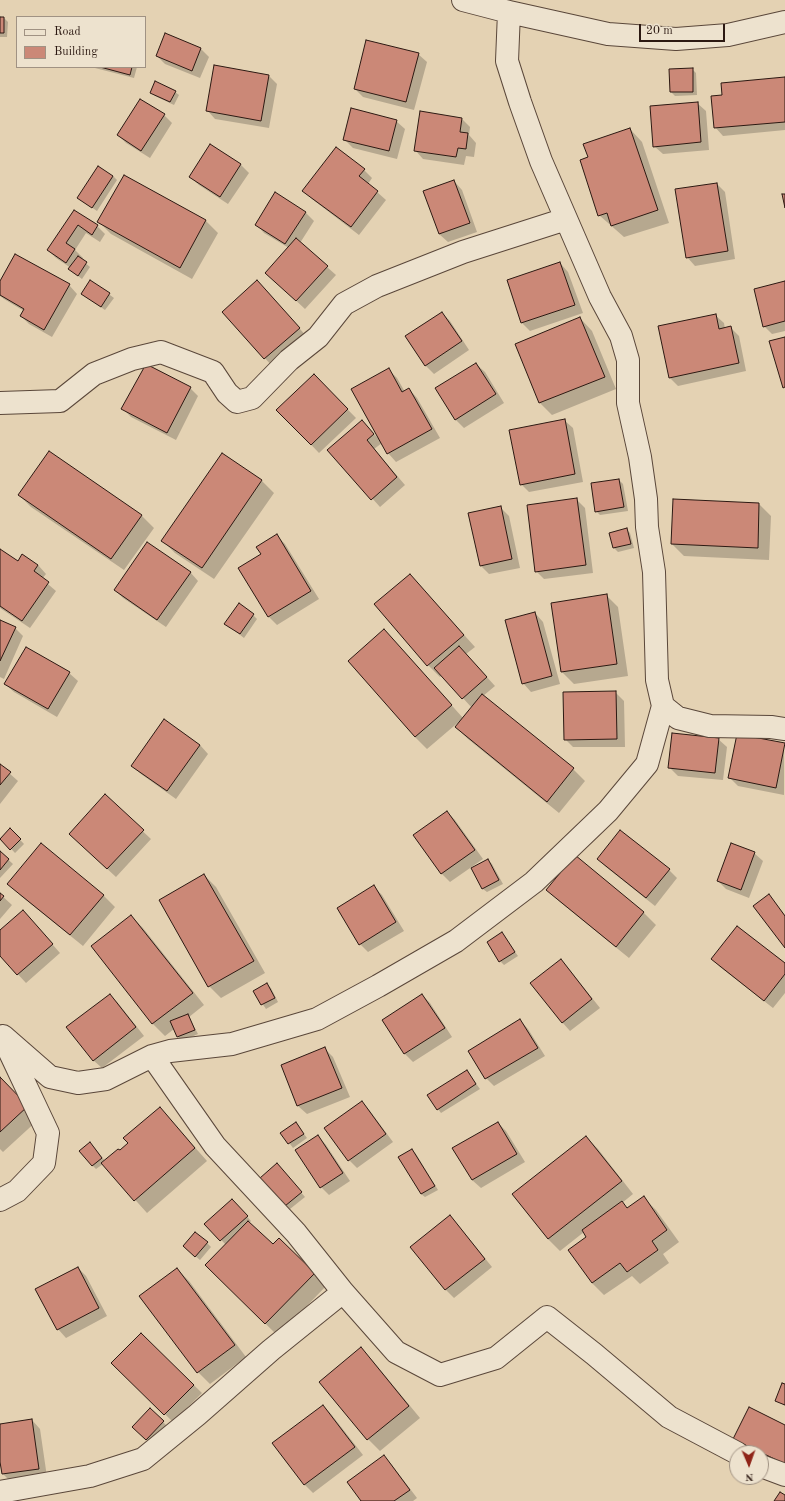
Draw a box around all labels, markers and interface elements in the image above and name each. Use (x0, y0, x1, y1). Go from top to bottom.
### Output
legend (16, 16, 146, 68)
scale bar (641, 16, 727, 42)
text: 20 m (646, 25, 673, 37)
text: Road (54, 26, 81, 38)
text: Building (54, 46, 98, 58)
north arrow (729, 1445, 769, 1485)
text: N (745, 1471, 754, 1482)

